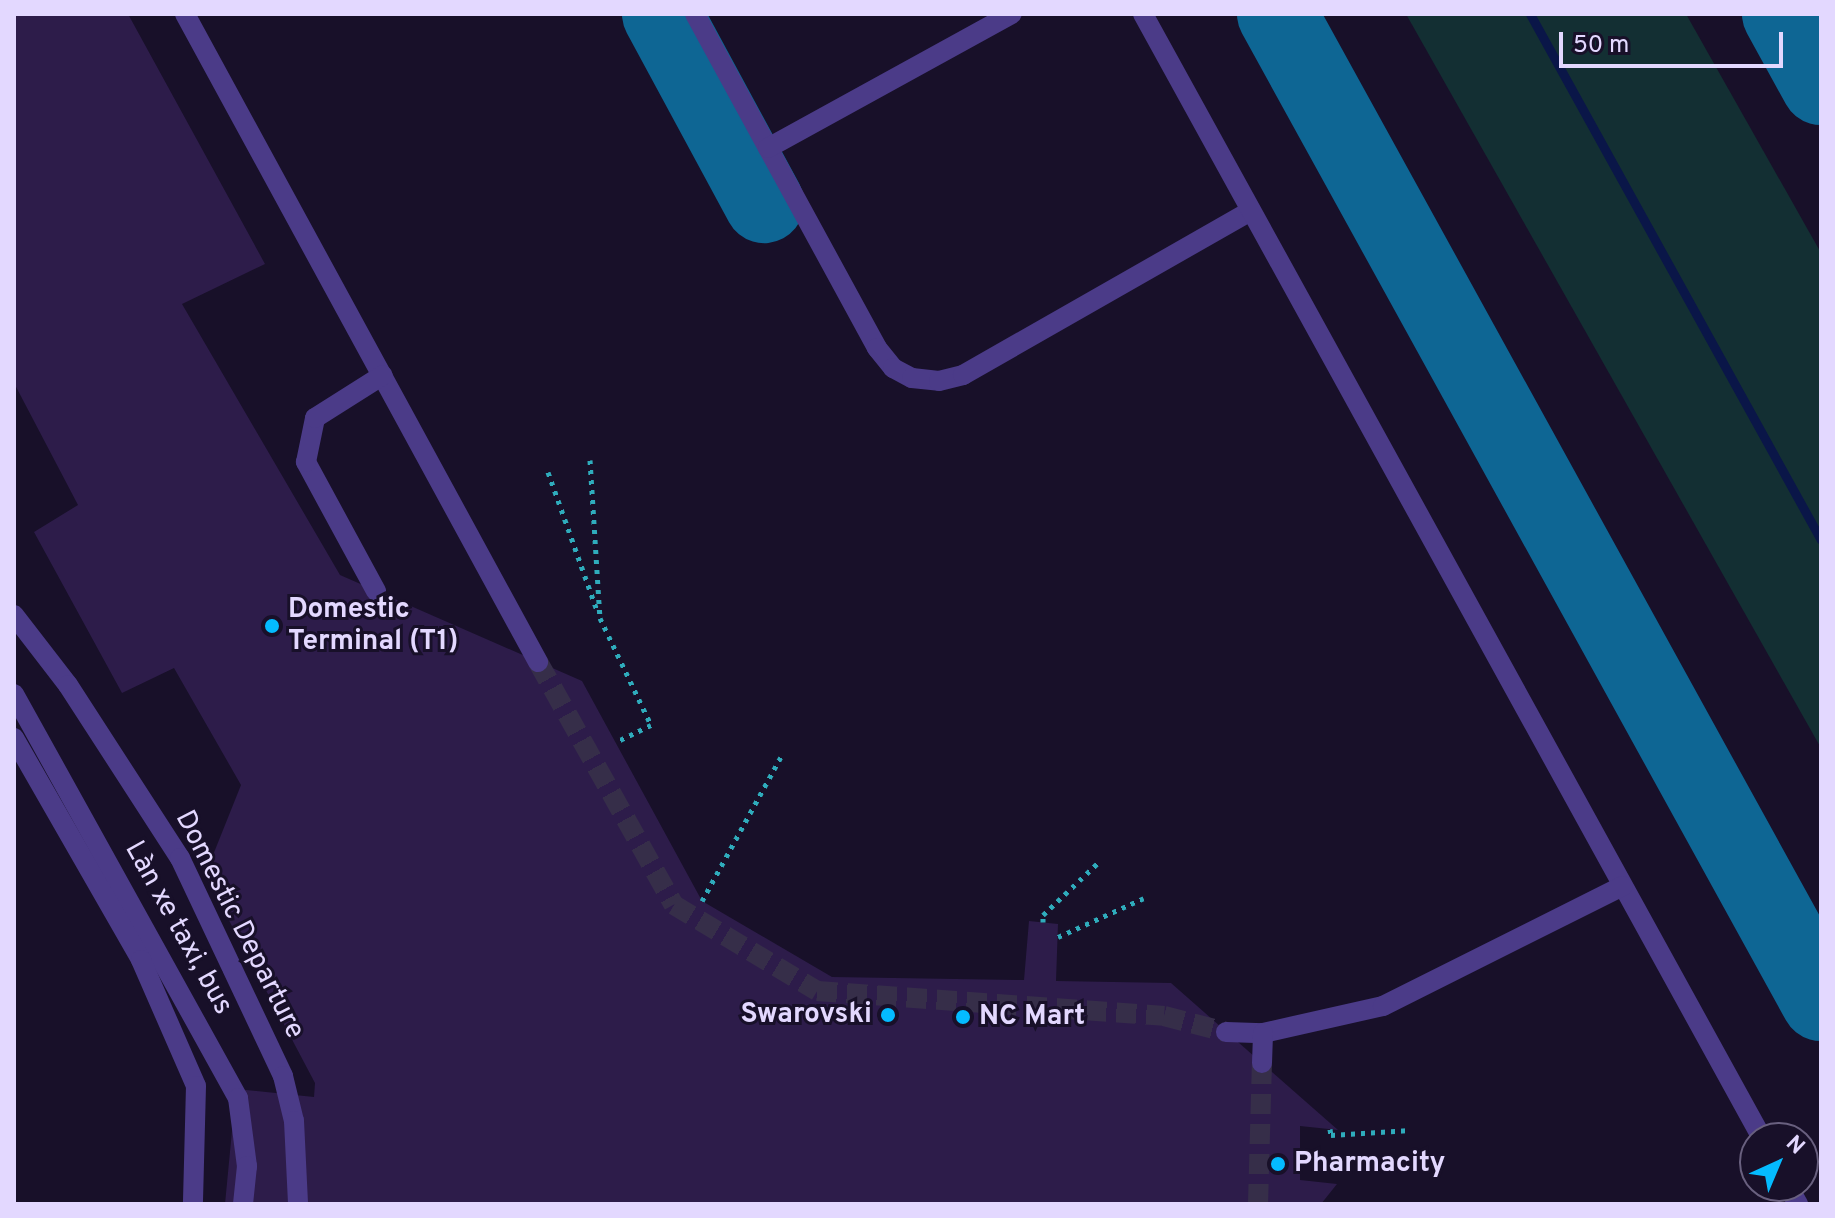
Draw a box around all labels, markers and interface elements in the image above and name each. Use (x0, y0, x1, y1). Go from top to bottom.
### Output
scale bar (1563, 16, 1787, 66)
text: 50 m (1573, 31, 1629, 61)
place label: Domestic Terminal (T1) (288, 593, 458, 659)
marker: Domestic Terminal (T1) (263, 617, 281, 635)
street label: Domestic Departure (167, 805, 311, 1045)
street label: Làn xe taxi, bus (117, 835, 239, 1021)
place label: Swarovski (740, 998, 872, 1032)
place label: NC Mart (979, 1000, 1085, 1034)
marker: Swarovski (879, 1006, 897, 1024)
marker: NC Mart (954, 1008, 972, 1026)
north arrow (1739, 1122, 1819, 1202)
text: N (1780, 1131, 1810, 1161)
place label: Pharmacity (1294, 1147, 1445, 1181)
marker: Pharmacity (1269, 1155, 1287, 1173)

